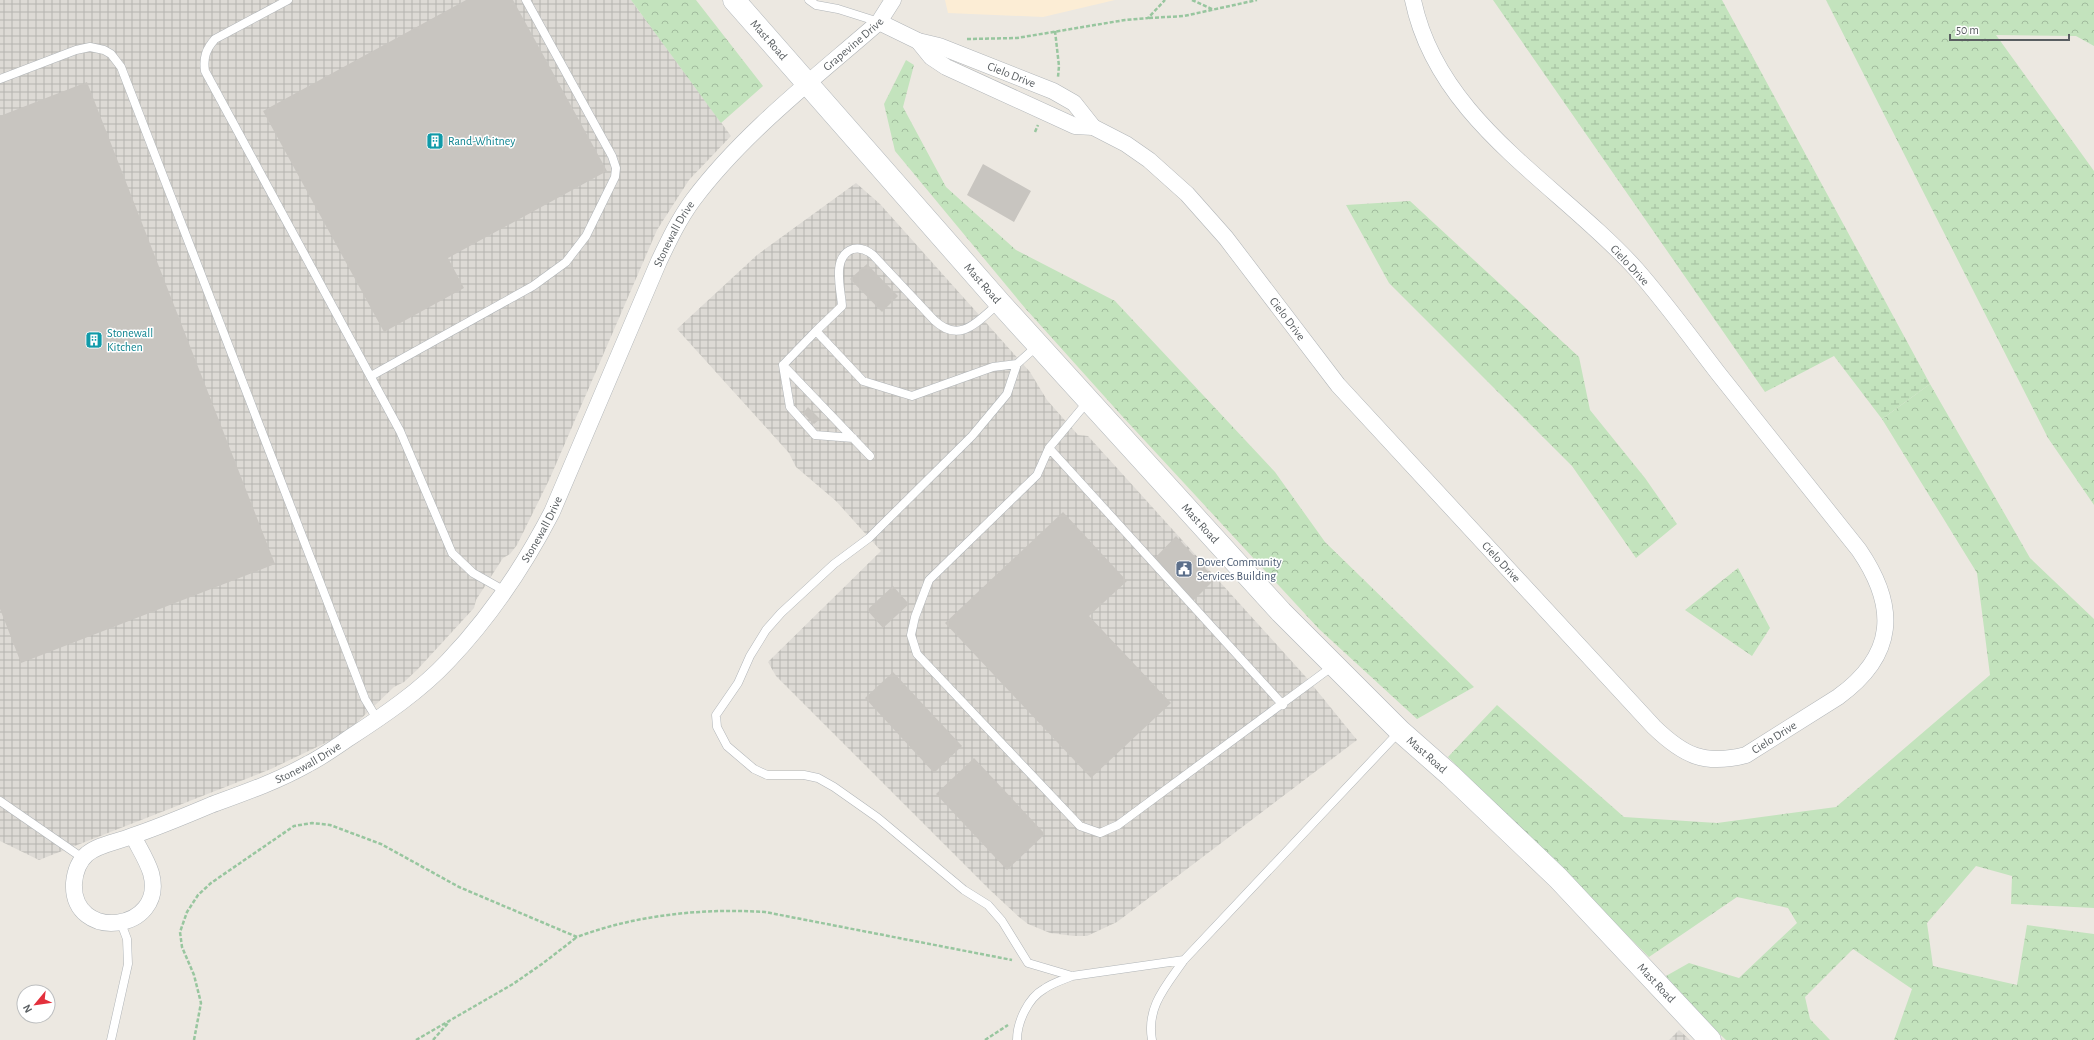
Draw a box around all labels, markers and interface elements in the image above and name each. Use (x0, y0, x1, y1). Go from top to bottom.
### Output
street label: Grapevine Drive (821, 16, 886, 73)
scale bar (1950, 16, 2069, 42)
street label: Mast Road (748, 17, 790, 62)
text: 50 m (1956, 24, 1979, 36)
street label: Cielo Drive (986, 60, 1037, 90)
building icon: Rand-Whitney (425, 131, 445, 151)
place label: Rand-Whitney (448, 135, 515, 148)
street label: Stonewall Drive (651, 199, 696, 269)
street label: Cielo Drive (1608, 242, 1652, 288)
street label: Mast Road (962, 261, 1003, 306)
street label: Cielo Drive (1267, 295, 1308, 343)
place label: Stonewall Kitchen (107, 327, 153, 353)
building icon: Stonewall Kitchen (84, 330, 104, 350)
street label: Stonewall Drive (519, 495, 564, 565)
street label: Mast Road (1179, 501, 1221, 546)
street label: Cielo Drive (1480, 539, 1523, 584)
place label: Dover Community Services Building (1197, 556, 1282, 582)
public building icon: Dover Community Services Building (1174, 559, 1194, 579)
street label: Cielo Drive (1749, 719, 1799, 756)
street label: Mast Road (1405, 734, 1449, 775)
street label: Stonewall Drive (273, 740, 343, 786)
street label: Mast Road (1635, 961, 1678, 1005)
north arrow (16, 984, 56, 1024)
text: N (21, 1003, 34, 1015)

